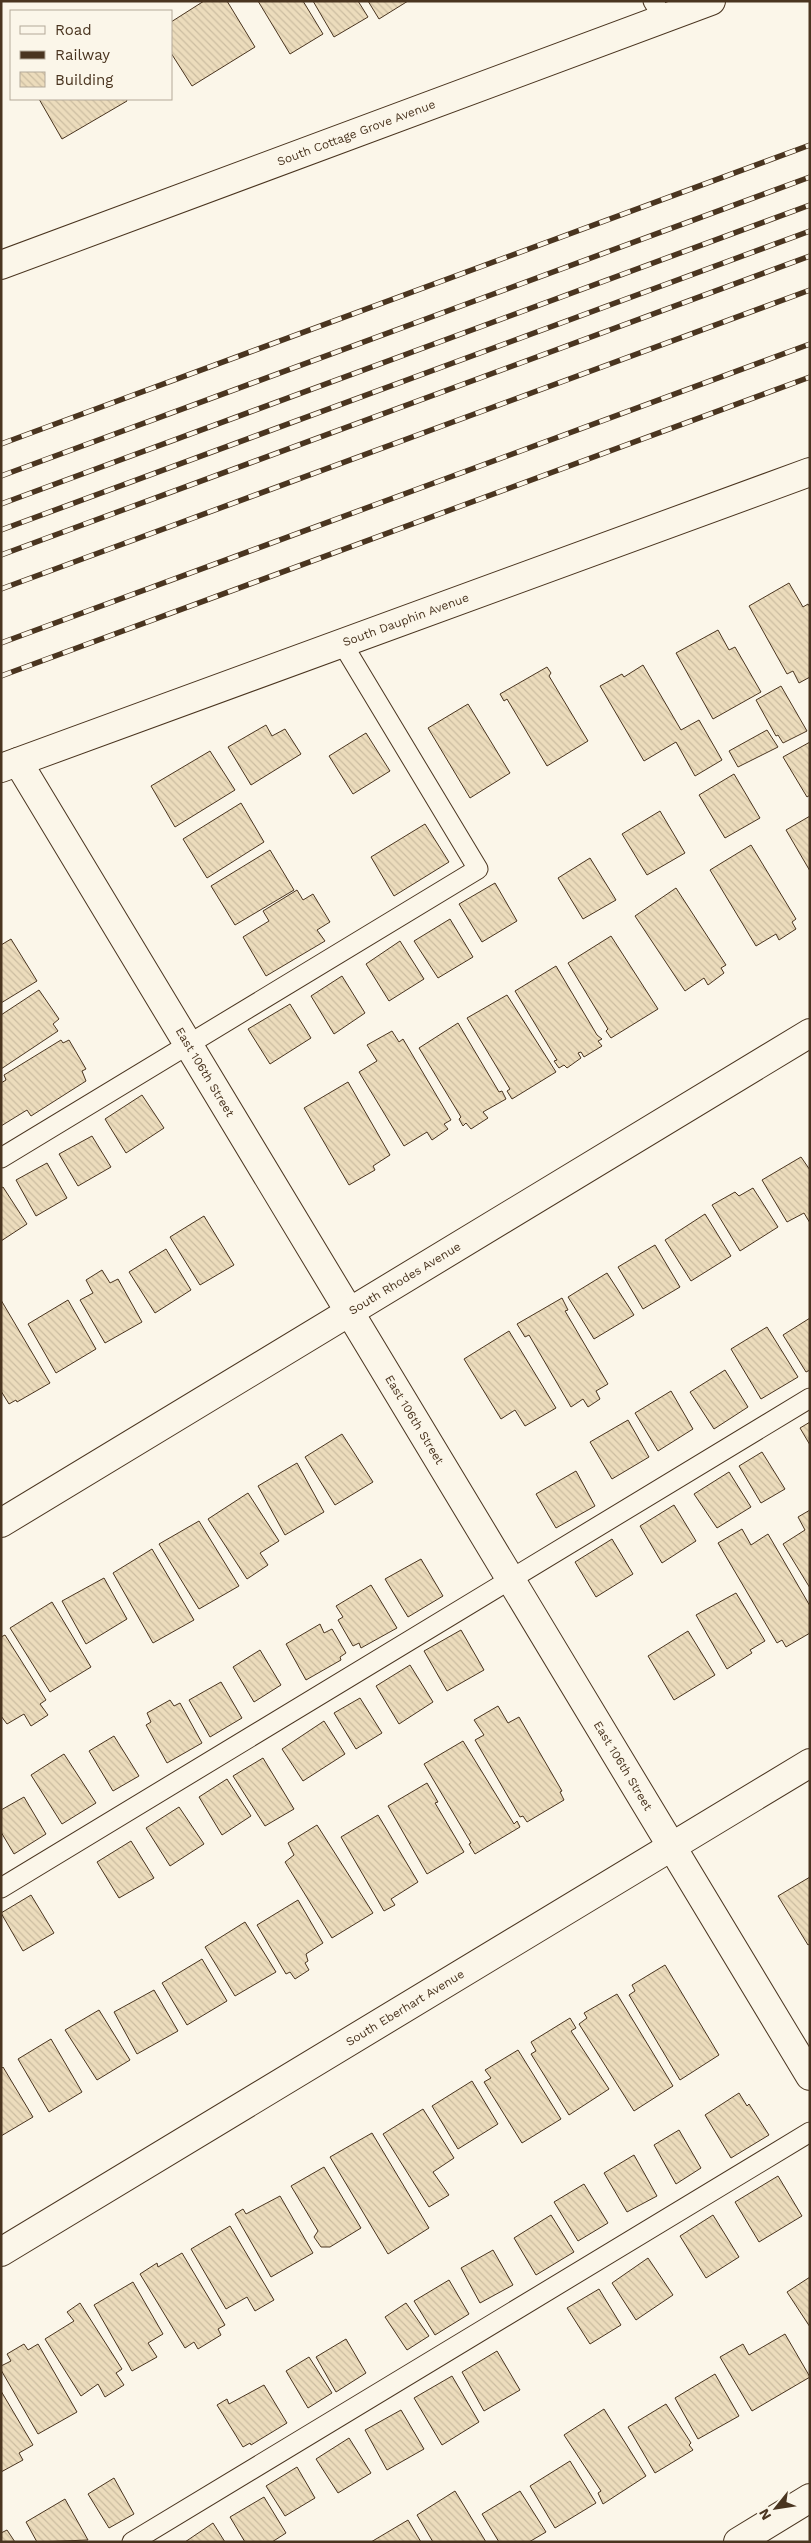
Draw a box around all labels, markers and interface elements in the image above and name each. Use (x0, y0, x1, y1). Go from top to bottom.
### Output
legend (10, 10, 172, 100)
text: Road (55, 21, 92, 39)
text: Railway (55, 46, 110, 64)
text: Building (55, 71, 113, 89)
street label: South Cottage Grove Avenue (275, 97, 437, 169)
street label: South Dauphin Avenue (341, 590, 471, 649)
street label: East 106th Street (173, 1025, 237, 1119)
street label: South Rhodes Avenue (346, 1239, 463, 1318)
street label: East 106th Street (382, 1373, 447, 1467)
street label: East 106th Street (591, 1719, 655, 1813)
street label: South Eberhart Avenue (343, 1967, 467, 2049)
north arrow (751, 2483, 801, 2533)
text: N (755, 2506, 774, 2523)

